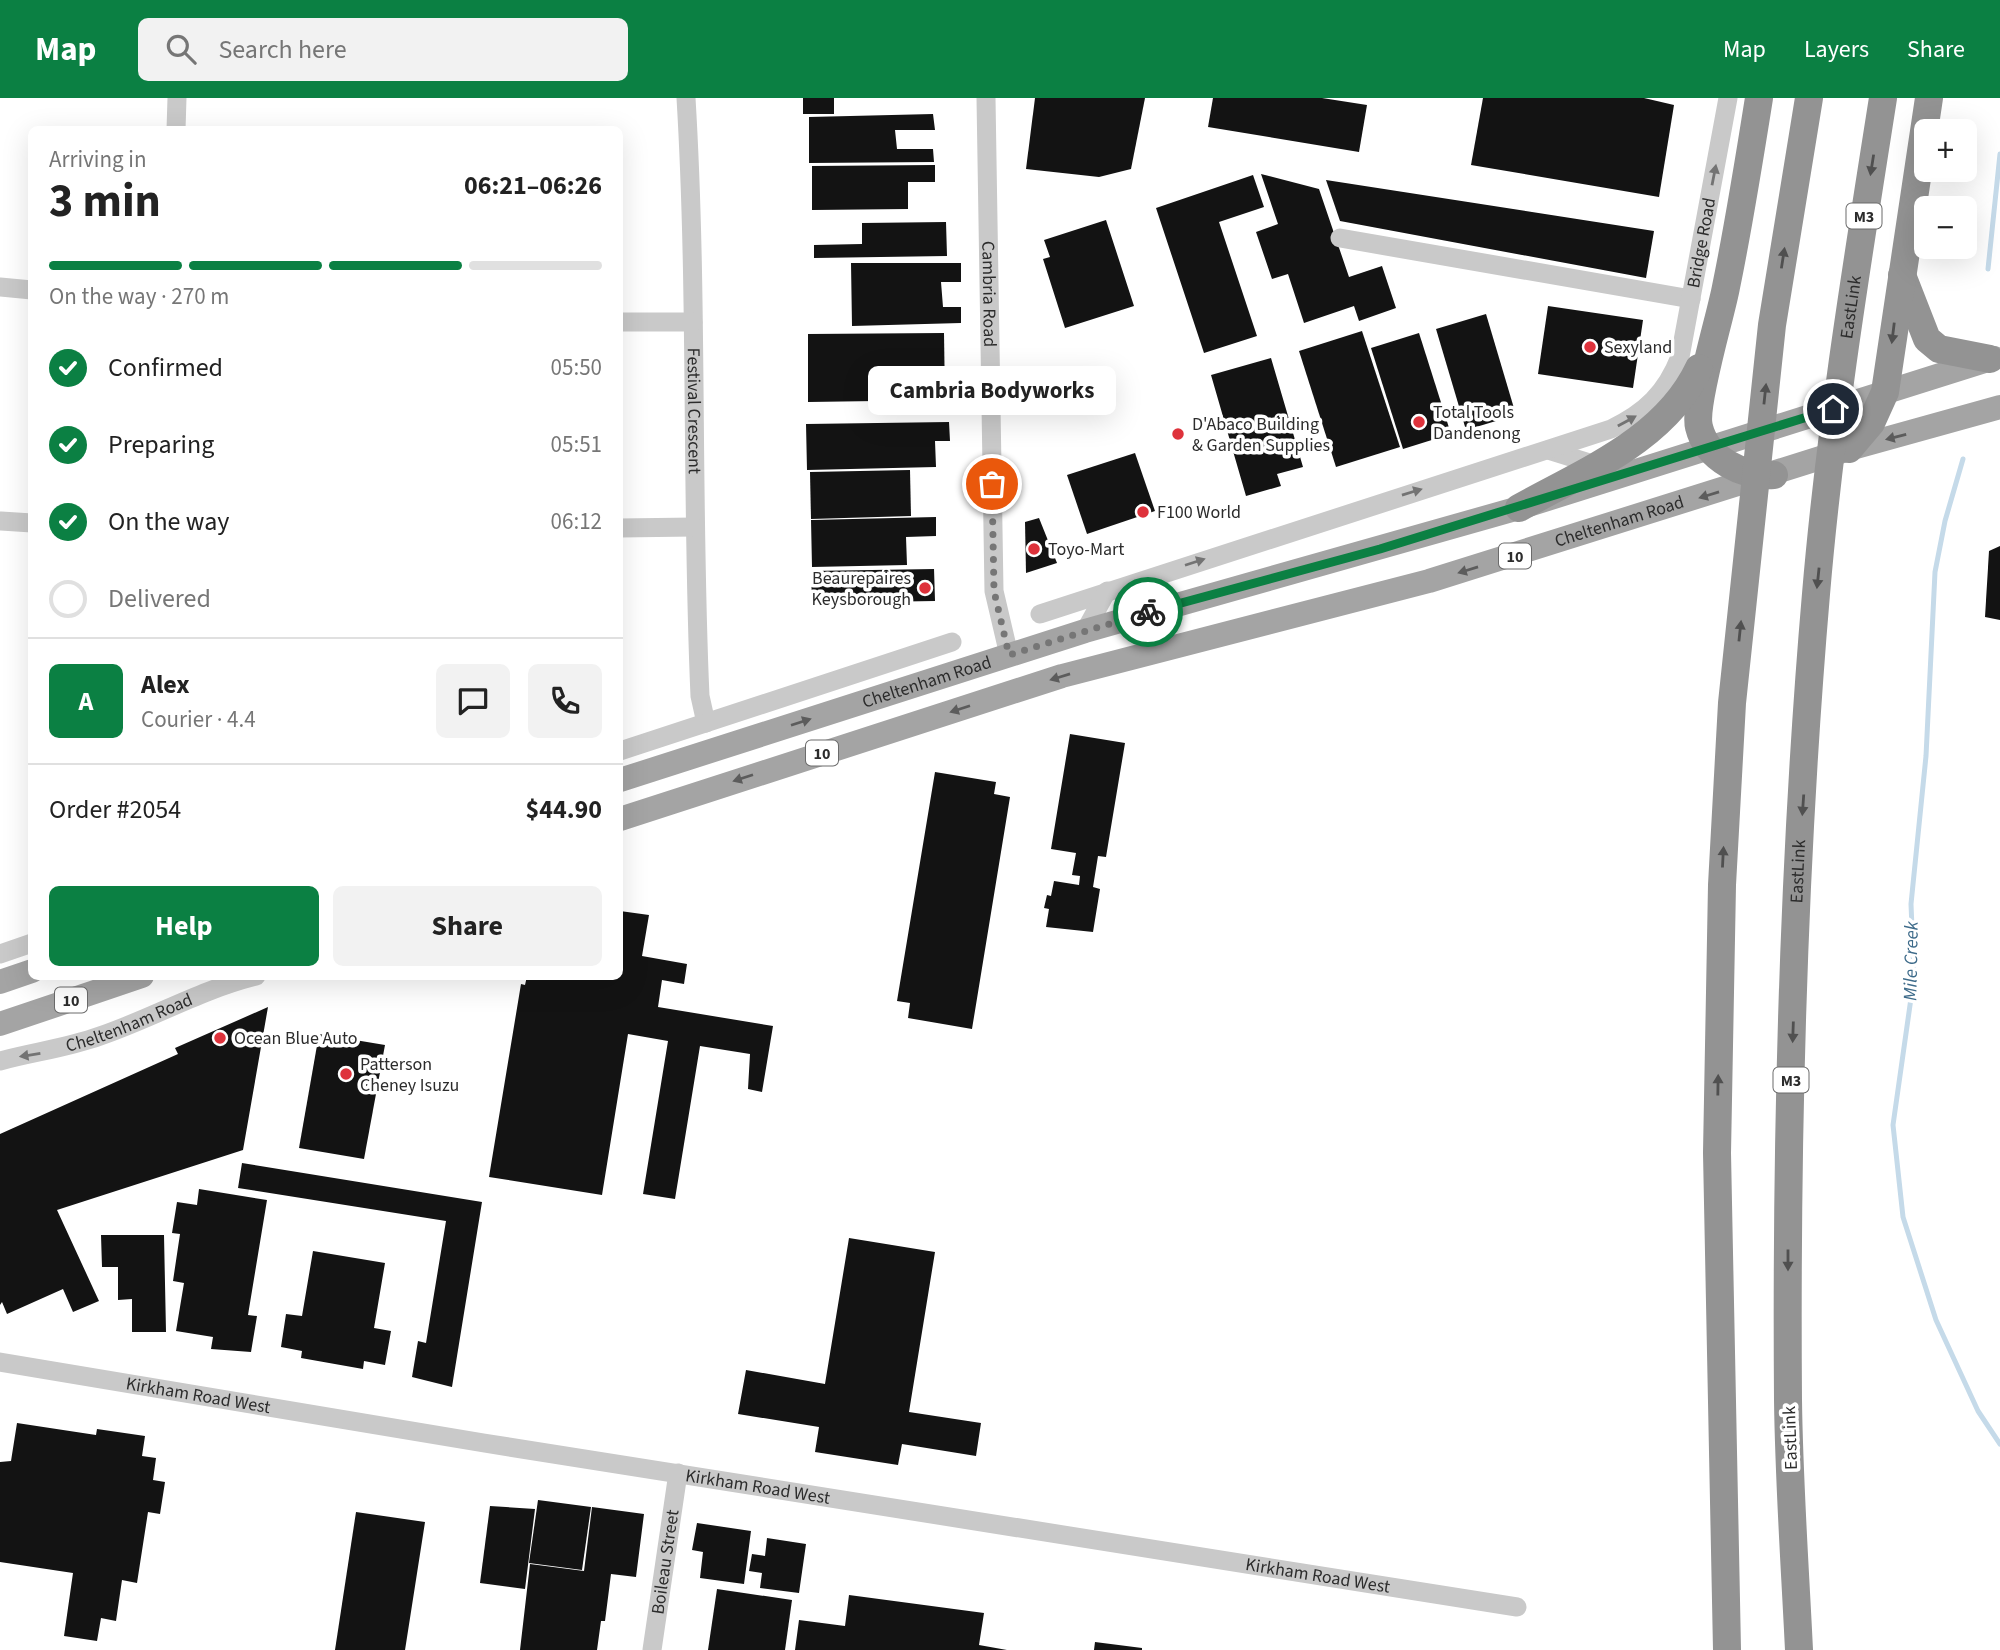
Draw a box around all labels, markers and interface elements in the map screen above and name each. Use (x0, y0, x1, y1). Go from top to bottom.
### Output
search box (138, 18, 628, 81)
text: Map (35, 26, 96, 73)
icon: search (162, 30, 200, 68)
text: Search here (218, 31, 347, 68)
text: Map (1723, 32, 1766, 67)
text: Layers (1804, 32, 1869, 67)
text: Share (1907, 32, 1965, 67)
map controls (1914, 119, 1977, 259)
button: + (1914, 119, 1977, 182)
text: Arriving in (49, 143, 147, 176)
one-way arrow (1867, 155, 1878, 177)
one-way arrow (1709, 164, 1720, 186)
text: 06:21–06:26 (464, 167, 602, 204)
text: 3 min (49, 169, 161, 234)
street label: Bridge Road (1681, 196, 1722, 290)
button: − (1914, 196, 1977, 259)
road number: M3 (1846, 204, 1882, 228)
street label: Cambria Road (975, 241, 1002, 347)
one-way arrow (1778, 247, 1789, 269)
street label: EastLink (1834, 274, 1868, 341)
text: On the way · 270 m (49, 280, 229, 313)
one-way arrow (1887, 322, 1898, 344)
place label: Sexyland (1604, 335, 1672, 360)
marker: Sexyland (1582, 339, 1598, 355)
street label: Festival Crescent (681, 348, 707, 474)
icon: check (49, 349, 87, 387)
text: Confirmed (108, 349, 223, 386)
text: 05:50 (551, 351, 602, 384)
callout: Cambria Bodyworks (868, 365, 1116, 414)
text: Cambria Bodyworks (890, 374, 1094, 407)
pin (1803, 379, 1863, 439)
one-way arrow (1759, 383, 1770, 405)
icon: home (1814, 390, 1852, 428)
place label: Total Tools Dandenong (1433, 400, 1520, 446)
place label: D'Abaco Building & Garden Supplies (1192, 412, 1330, 458)
marker: Total Tools Dandenong (1411, 414, 1427, 430)
one-way arrow (1618, 415, 1637, 427)
icon: check (49, 426, 87, 464)
text: Preparing (108, 426, 214, 463)
marker: D'Abaco Building & Garden Supplies (1170, 426, 1186, 442)
text: 05:51 (551, 428, 602, 461)
one-way arrow (1884, 432, 1906, 443)
pin (962, 454, 1022, 514)
icon: bag (973, 465, 1011, 503)
one-way arrow (1401, 487, 1422, 497)
street label: Cheltenham Road (1552, 490, 1687, 554)
one-way arrow (1698, 491, 1719, 501)
place label: F100 World (1157, 500, 1241, 525)
icon: check (49, 503, 87, 541)
text: On the way (108, 503, 229, 540)
marker: F100 World (1135, 504, 1151, 520)
text: 06:12 (551, 505, 602, 538)
place label: Toyo-Mart (1048, 537, 1124, 562)
marker: Toyo-Mart (1026, 541, 1042, 557)
road number: 10 (1499, 544, 1531, 569)
one-way arrow (1185, 556, 1206, 567)
one-way arrow (1457, 565, 1478, 575)
place label: Beaurepaires Keysborough (812, 566, 911, 612)
one-way arrow (1812, 567, 1823, 589)
courier (1113, 577, 1183, 647)
text: Delivered (108, 580, 211, 617)
marker: Beaurepaires Keysborough (917, 580, 933, 596)
icon: bike (1129, 593, 1167, 631)
one-way arrow (1734, 619, 1745, 641)
street label: Cheltenham Road (859, 650, 995, 715)
button: chat (436, 664, 510, 738)
button: phone (528, 664, 602, 738)
text: Alex (141, 666, 190, 703)
one-way arrow (1049, 672, 1070, 682)
text: A (79, 683, 93, 720)
text: Courier · 4.4 (141, 703, 256, 736)
one-way arrow (949, 704, 970, 715)
one-way arrow (791, 716, 812, 726)
road number: 10 (806, 740, 838, 766)
one-way arrow (733, 773, 754, 784)
text: Order #2054 (49, 791, 181, 828)
text: $44.90 (526, 791, 602, 828)
one-way arrow (1797, 794, 1808, 816)
street label: EastLink (1784, 839, 1812, 904)
one-way arrow (1718, 846, 1729, 868)
button: Help (49, 886, 319, 966)
button: Share (333, 886, 602, 966)
water label: Mile Creek (1897, 920, 1926, 1001)
street label: Cheltenham Road (63, 987, 197, 1059)
road number: 10 (55, 988, 87, 1012)
one-way arrow (1787, 1022, 1798, 1044)
place label: Ocean Blue Auto (234, 1026, 358, 1051)
marker: Ocean Blue Auto (212, 1030, 228, 1046)
one-way arrow (19, 1050, 41, 1061)
place label: Patterson Cheney Isuzu (360, 1052, 459, 1098)
marker: Patterson Cheney Isuzu (338, 1066, 354, 1082)
road number: M3 (1774, 1068, 1809, 1092)
one-way arrow (1712, 1074, 1724, 1096)
one-way arrow (1782, 1249, 1794, 1271)
street label: Kirkham Road West (124, 1371, 272, 1420)
street label: EastLink (1777, 1406, 1804, 1470)
street label: Kirkham Road West (684, 1463, 832, 1511)
street label: Boileau Street (645, 1508, 685, 1616)
street label: Kirkham Road West (1244, 1552, 1392, 1600)

